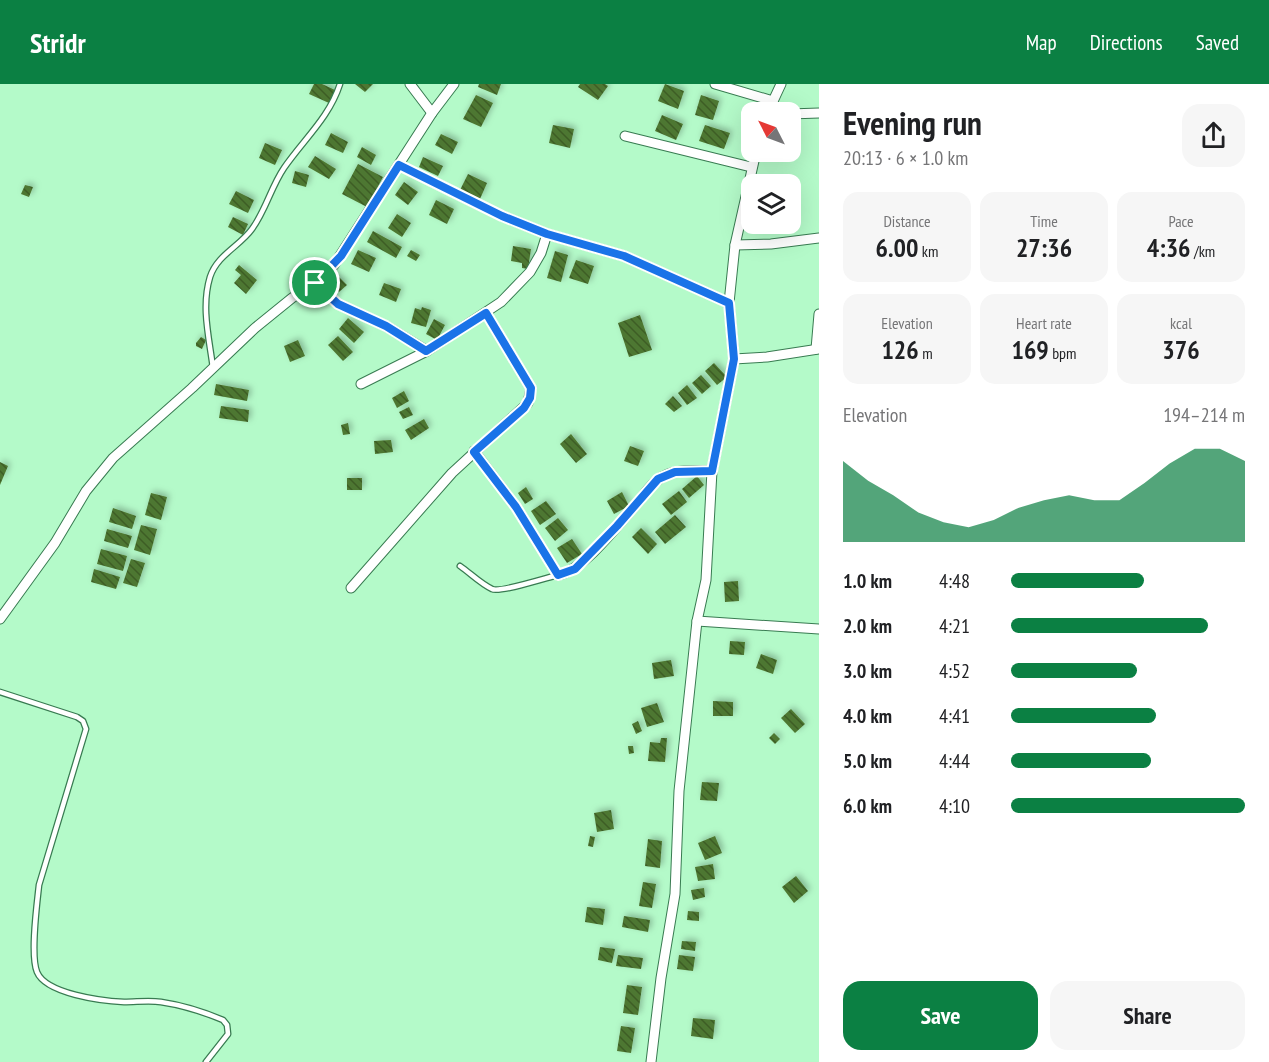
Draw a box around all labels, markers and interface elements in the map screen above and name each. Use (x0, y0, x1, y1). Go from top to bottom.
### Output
text: Stridr (30, 24, 86, 61)
text: Map (1026, 29, 1057, 56)
text: Directions (1090, 29, 1163, 56)
text: Saved (1196, 29, 1239, 56)
text: Evening run (843, 101, 982, 144)
north arrow (741, 102, 801, 162)
map controls (741, 102, 801, 234)
button: share (1182, 104, 1245, 167)
text: 20:13 · 6 × 1.0 km (843, 145, 968, 171)
button: layers (741, 174, 801, 234)
text: Distance (883, 211, 931, 231)
text: Time (1030, 211, 1058, 231)
text: Pace (1168, 211, 1194, 231)
text: 6.00 (876, 231, 918, 264)
text: 27:36 (1016, 231, 1072, 264)
text: 4:36 (1147, 231, 1191, 264)
text: km (918, 241, 938, 261)
text: /km (1191, 241, 1215, 261)
pin (289, 257, 340, 308)
icon: arrive (298, 266, 331, 299)
text: Elevation (881, 313, 933, 333)
text: Heart rate (1016, 313, 1072, 333)
text: kcal (1170, 313, 1192, 333)
text: 126 (881, 333, 919, 366)
text: 169 (1011, 333, 1049, 366)
text: 376 (1162, 333, 1200, 366)
text: m (919, 343, 933, 363)
text: bpm (1049, 343, 1077, 363)
text: Elevation (843, 402, 907, 428)
text: 194–214 m (1163, 402, 1245, 428)
text: 1.0 km (843, 568, 892, 594)
text: 4:48 (939, 568, 970, 594)
text: 2.0 km (843, 613, 892, 639)
text: 4:21 (939, 613, 970, 639)
text: 3.0 km (843, 658, 892, 684)
text: 4:52 (939, 658, 970, 684)
text: 4.0 km (843, 703, 892, 729)
text: 4:41 (939, 703, 970, 729)
text: 5.0 km (843, 748, 892, 774)
text: 4:44 (939, 748, 970, 774)
text: 6.0 km (843, 793, 892, 819)
text: 4:10 (939, 793, 970, 819)
button: Save (843, 981, 1038, 1050)
button: Share (1050, 981, 1245, 1050)

